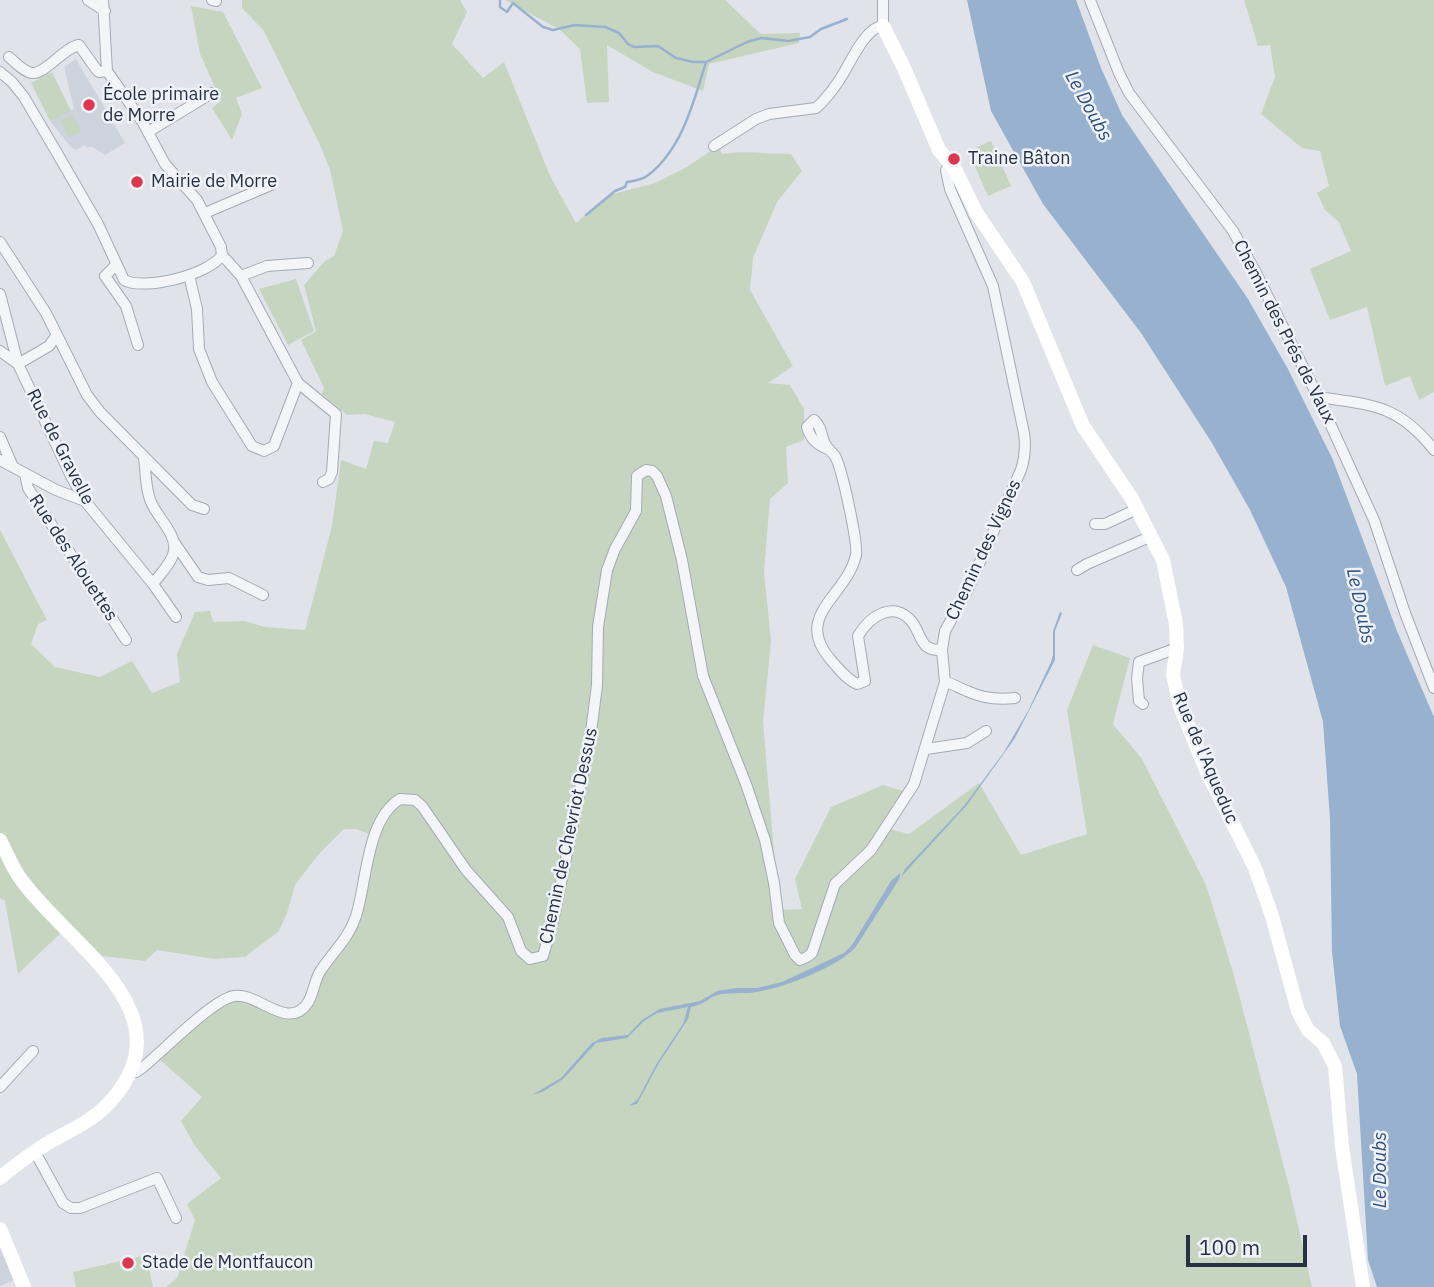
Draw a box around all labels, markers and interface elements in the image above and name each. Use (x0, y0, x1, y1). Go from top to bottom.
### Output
water label: Le Doubs (1060, 67, 1116, 145)
place label: École primaire de Morre (103, 84, 219, 126)
marker: École primaire de Morre (81, 97, 97, 113)
place label: Traine Bâton (968, 148, 1070, 170)
marker: Traine Bâton (946, 151, 962, 167)
place label: Mairie de Morre (151, 171, 277, 193)
marker: Mairie de Morre (129, 174, 145, 190)
street label: Chemin des Prés de Vaux (1228, 236, 1340, 428)
street label: Rue de Gravelle (22, 385, 98, 509)
street label: Chemin des Vignes (942, 476, 1026, 624)
street label: Rue des Alouettes (24, 491, 122, 625)
water label: Le Doubs (1341, 566, 1379, 646)
street label: Rue de l'Aqueduc (1168, 689, 1242, 827)
street label: Chemin de Chevriot Dessus (535, 726, 603, 946)
water label: Le Doubs (1370, 1132, 1392, 1208)
scale bar (1189, 1220, 1310, 1264)
text: 100 m (1199, 1233, 1260, 1261)
place label: Stade de Montfaucon (142, 1252, 314, 1274)
marker: Stade de Montfaucon (120, 1255, 136, 1271)

